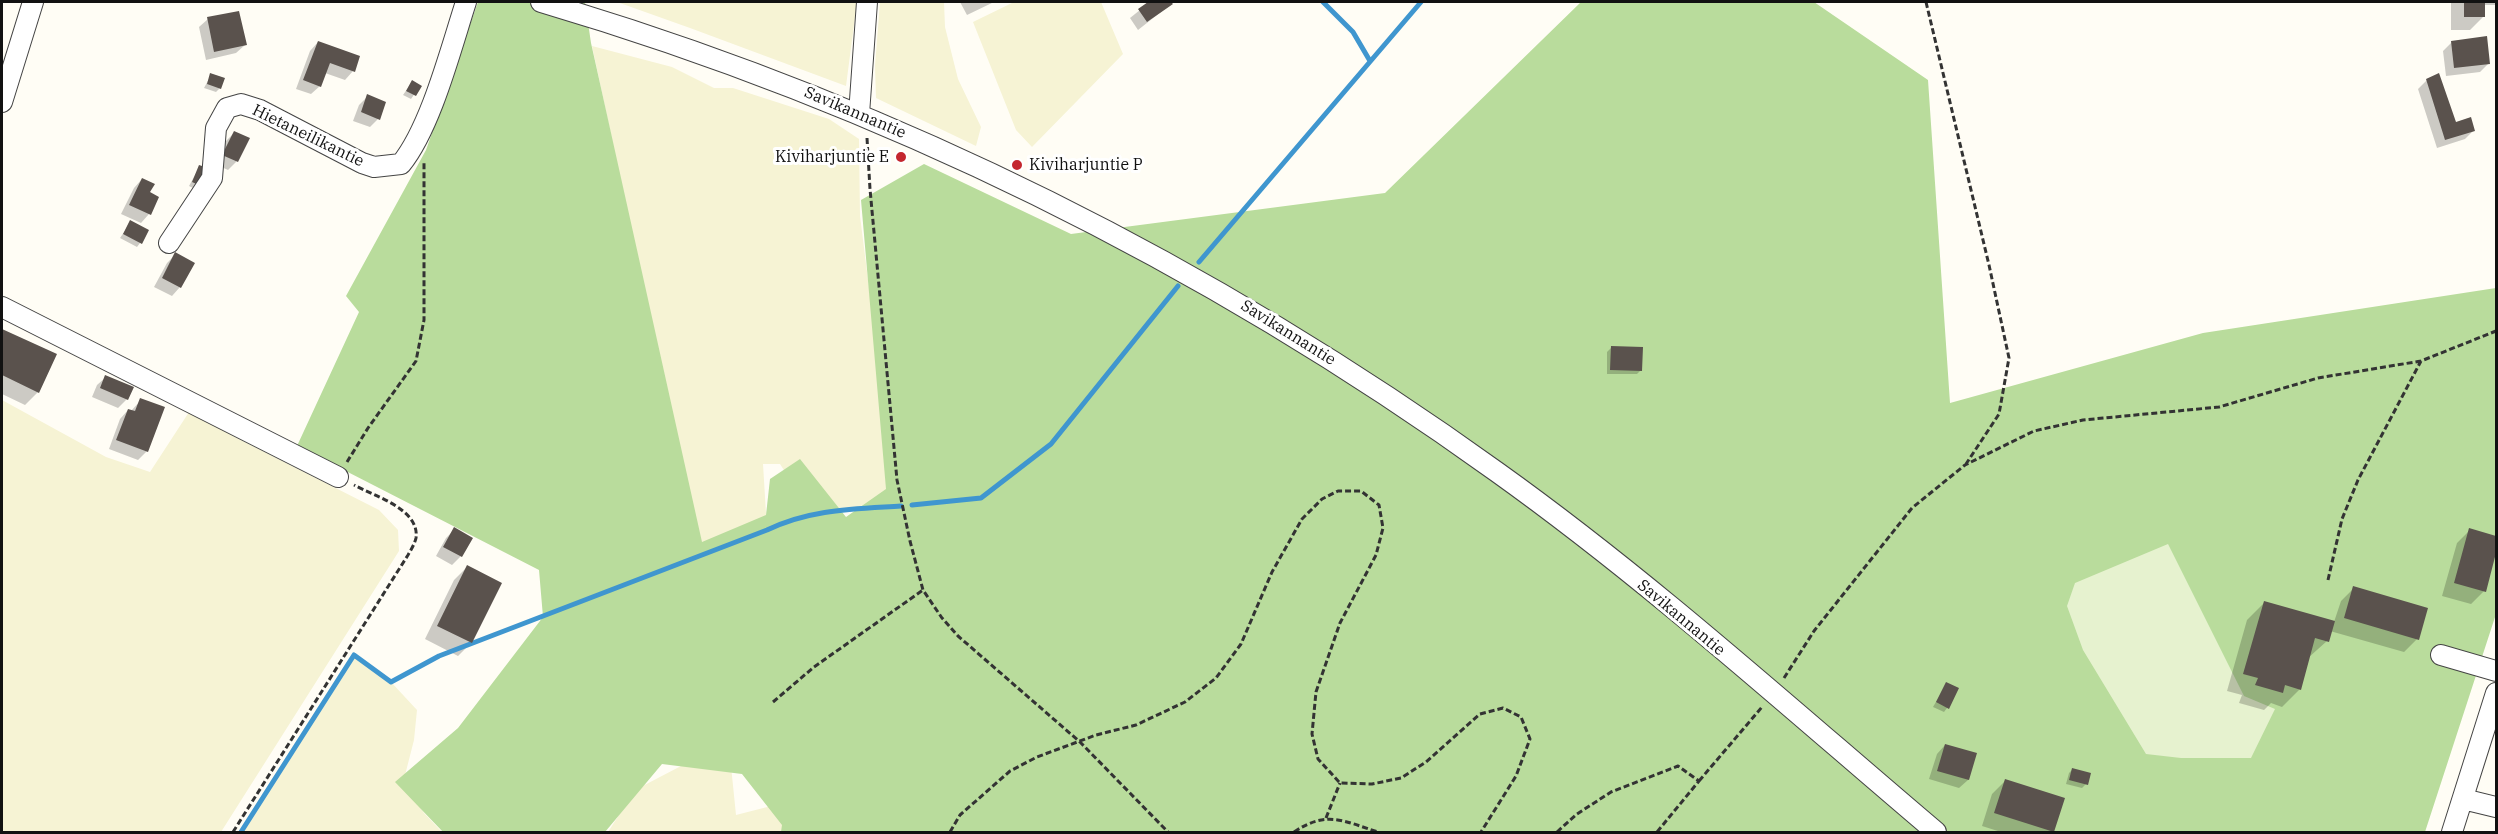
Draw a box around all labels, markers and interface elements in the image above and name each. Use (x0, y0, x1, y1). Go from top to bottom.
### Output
street label: Savikannantie (801, 83, 909, 143)
street label: Hietaneilikantie (249, 101, 367, 171)
place label: Kiviharjuntie E (775, 147, 889, 167)
marker: Kiviharjuntie E (894, 150, 908, 164)
place label: Kiviharjuntie P (1029, 155, 1143, 175)
marker: Kiviharjuntie P (1010, 158, 1024, 172)
street label: Savikannantie (1237, 296, 1339, 370)
street label: Savikannantie (1633, 576, 1729, 660)

